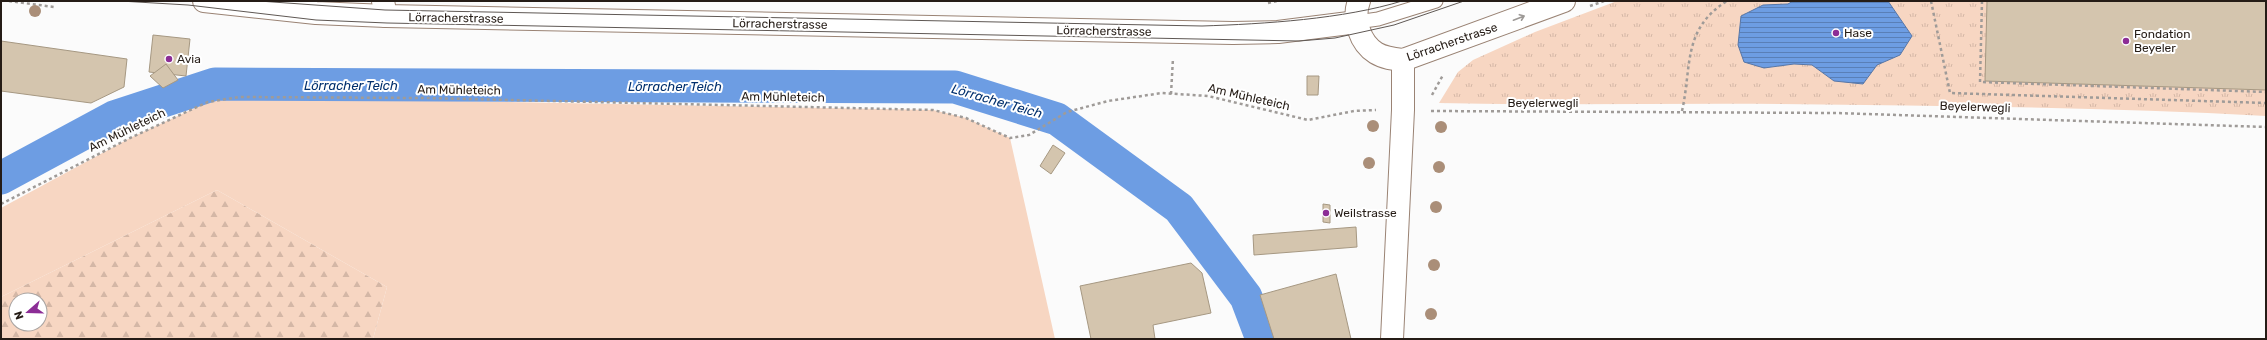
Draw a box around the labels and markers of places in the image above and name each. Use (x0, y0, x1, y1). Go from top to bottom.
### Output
place label: Hase (1844, 26, 1872, 40)
place label: Fondation Beyeler (2134, 27, 2191, 55)
marker: Hase (1831, 28, 1841, 38)
marker: Fondation Beyeler (2121, 36, 2131, 46)
place label: Avia (177, 52, 201, 66)
marker: Avia (164, 54, 174, 64)
place label: Weilstrasse (1334, 206, 1397, 220)
marker: Weilstrasse (1321, 208, 1331, 218)

